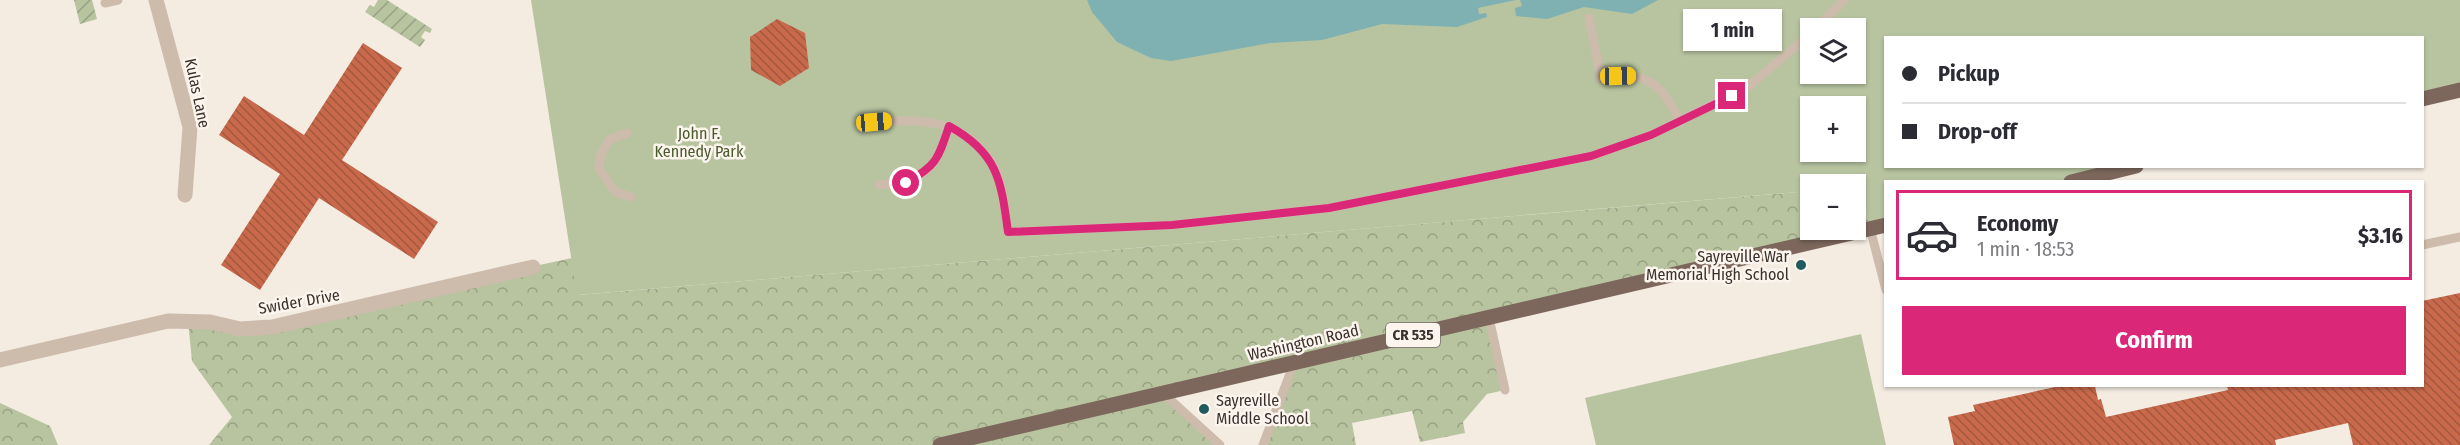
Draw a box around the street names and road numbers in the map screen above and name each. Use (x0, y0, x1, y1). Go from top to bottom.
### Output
street label: Kulas Lane (181, 57, 214, 130)
street label: Swider Drive (257, 285, 341, 318)
street label: Washington Road (1246, 320, 1360, 364)
road number: CR 535 (1386, 323, 1440, 347)

